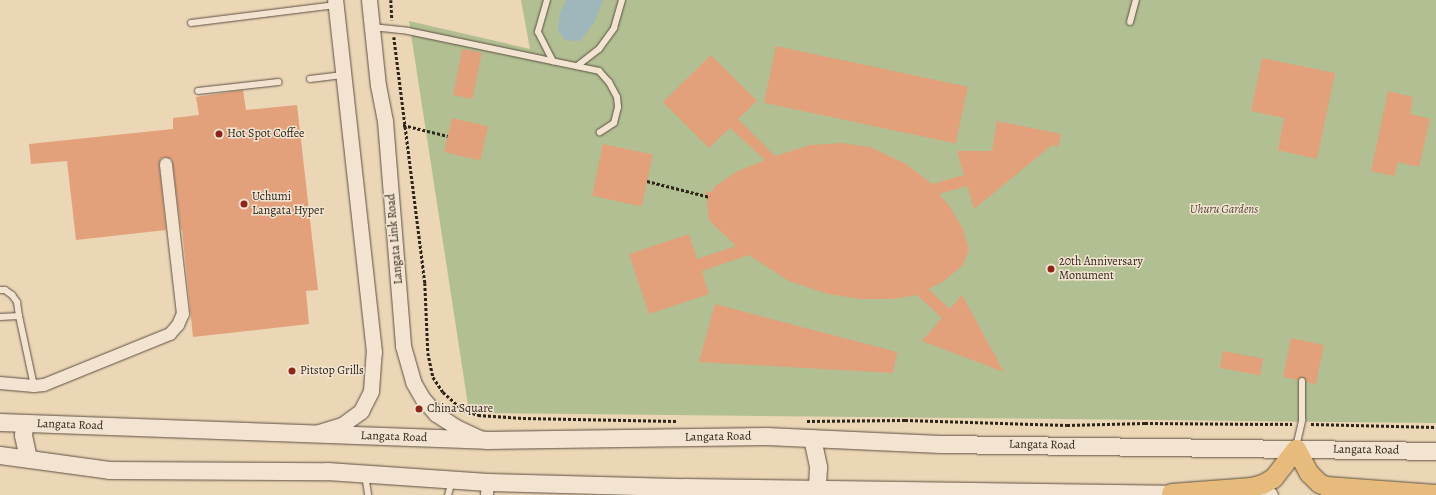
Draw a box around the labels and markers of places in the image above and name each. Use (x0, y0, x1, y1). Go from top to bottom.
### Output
place label: Hot Spot Coffee (227, 127, 304, 141)
marker: Hot Spot Coffee (214, 129, 224, 139)
place label: Uchumi Langata Hyper (252, 190, 324, 218)
marker: Uchumi Langata Hyper (239, 199, 249, 209)
place label: 20th Anniversary Monument (1059, 255, 1143, 283)
marker: 20th Anniversary Monument (1046, 264, 1056, 274)
place label: Pitstop Grills (300, 364, 364, 378)
marker: Pitstop Grills (287, 366, 297, 376)
place label: China Square (427, 402, 493, 416)
marker: China Square (414, 404, 424, 414)

